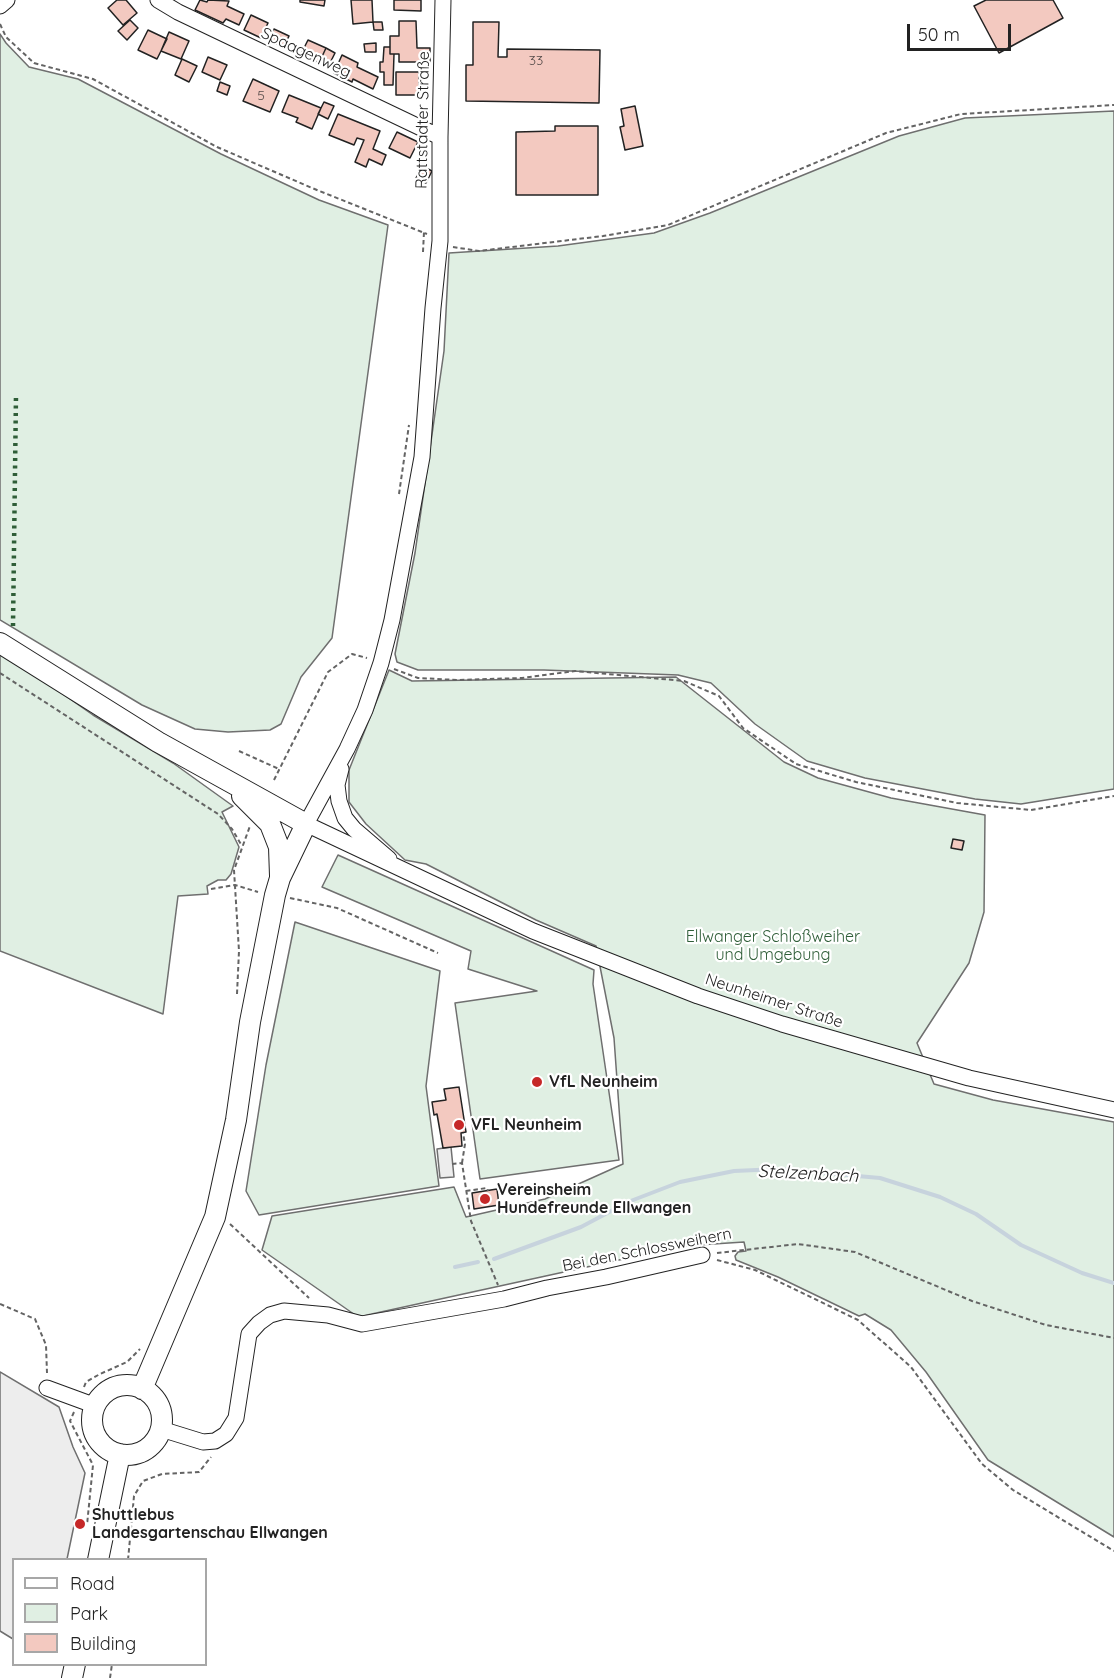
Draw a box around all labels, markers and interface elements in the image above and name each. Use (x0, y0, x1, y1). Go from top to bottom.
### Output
scale bar (910, 12, 1014, 50)
text: 50 m (918, 23, 960, 46)
street label: Spaagenweg (258, 24, 354, 82)
street label: Rattstadter Straße (412, 51, 434, 189)
house number: 33 (529, 53, 543, 69)
house number: 5 (257, 88, 265, 104)
park label: Ellwanger Schloßweiher und Umgebung (686, 927, 860, 965)
street label: Neunheimer Straße (703, 970, 845, 1032)
place label: VfL Neunheim (549, 1072, 658, 1092)
marker: VfL Neunheim (530, 1075, 544, 1089)
place label: VFL Neunheim (471, 1115, 582, 1135)
marker: VFL Neunheim (452, 1118, 466, 1132)
water label: Stelzenbach (757, 1161, 859, 1187)
place label: Vereinsheim Hundefreunde Ellwangen (497, 1180, 691, 1218)
marker: Vereinsheim Hundefreunde Ellwangen (478, 1192, 492, 1206)
street label: Bei den Schlossweihern (561, 1224, 733, 1276)
place label: Shuttlebus Landesgartenschau Ellwangen (92, 1505, 328, 1543)
marker: Shuttlebus Landesgartenschau Ellwangen (73, 1517, 87, 1531)
legend (12, 1558, 207, 1666)
text: Road (70, 1572, 115, 1595)
text: Park (70, 1602, 108, 1625)
text: Building (70, 1632, 136, 1655)

